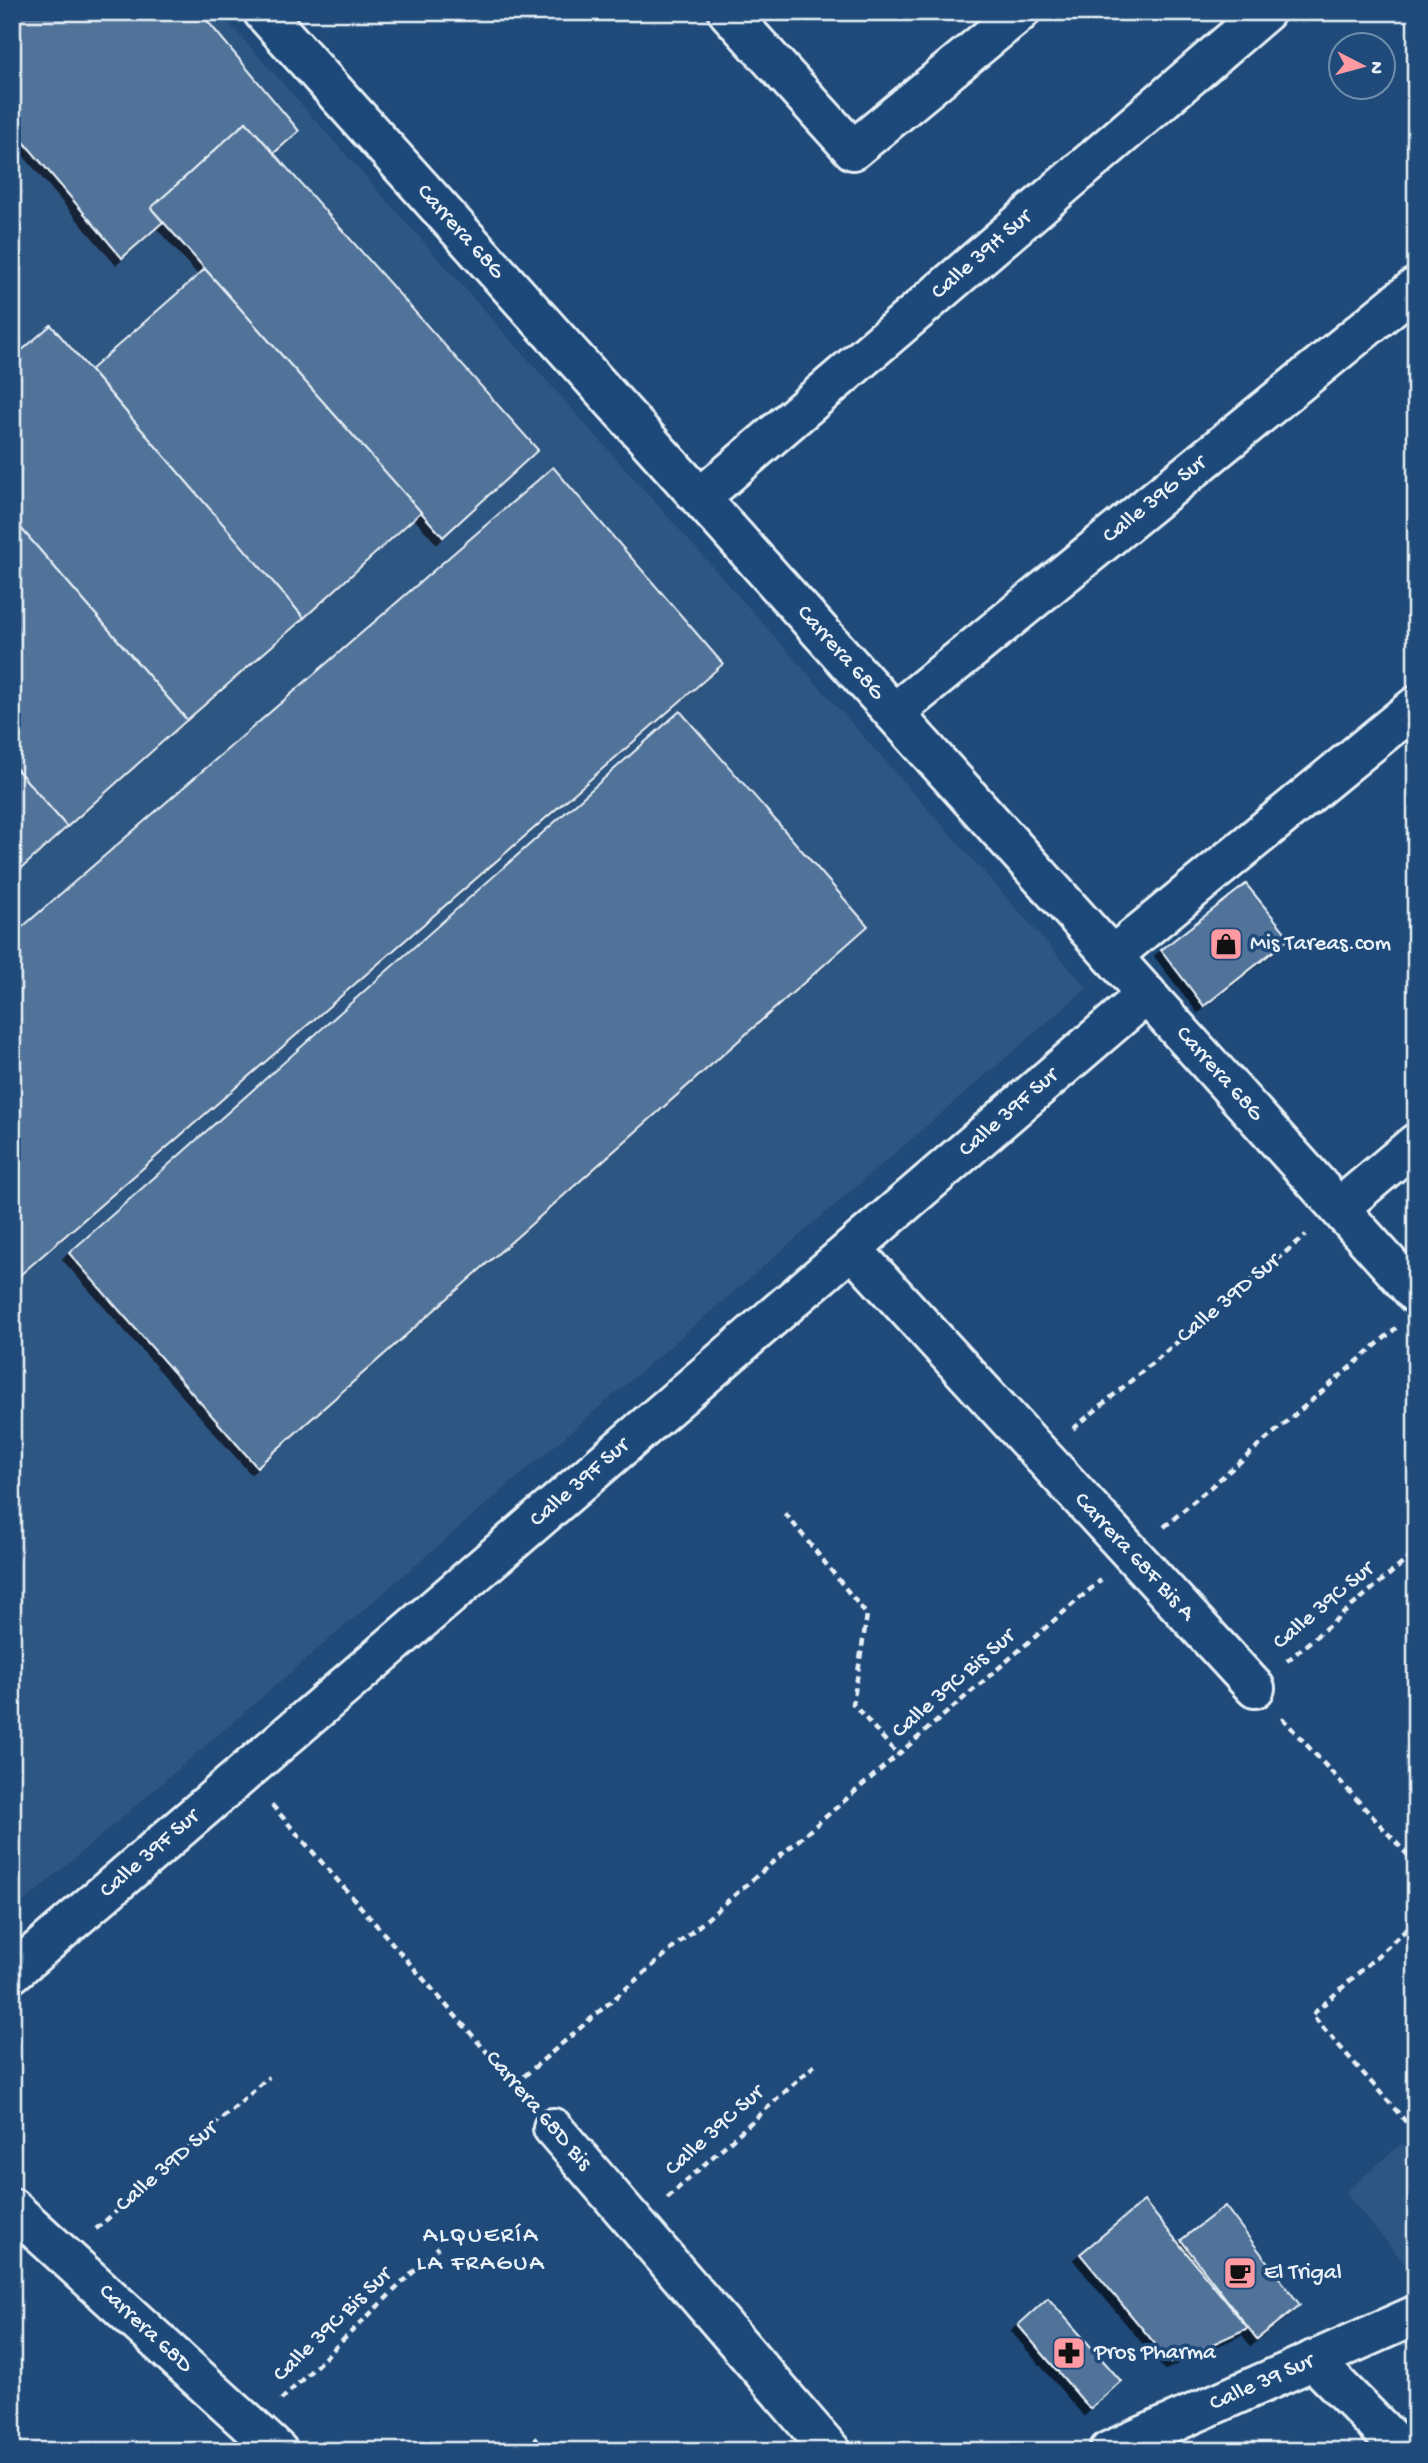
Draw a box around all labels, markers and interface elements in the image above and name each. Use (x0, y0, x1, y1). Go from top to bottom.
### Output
north arrow (1326, 32, 1396, 102)
text: N (1363, 60, 1388, 75)
street label: Carrera 68G (410, 179, 511, 286)
street label: Calle 39H Sur (926, 203, 1039, 306)
street label: Calle 39G Sur (1098, 449, 1214, 550)
street label: Carrera 68G (790, 600, 891, 707)
shop icon: Mis Tareas.com (1207, 925, 1245, 963)
place label: Mis Tareas.com (1250, 931, 1391, 958)
street label: Carrera 68G (1169, 1021, 1270, 1128)
street label: Calle 39F Sur (954, 1061, 1066, 1164)
street label: Calle 39D Sur (1172, 1247, 1287, 1350)
street label: Calle 39F Sur (525, 1431, 637, 1534)
street label: Carrera 68F Bis A (1068, 1487, 1201, 1628)
street label: Calle 39C Sur (1268, 1555, 1381, 1656)
street label: Calle 39C Bis Sur (887, 1622, 1022, 1745)
street label: Calle 39F Sur (95, 1802, 207, 1905)
street label: Carrera 68D Bis (479, 2046, 598, 2177)
street label: Calle 39C Sur (660, 2078, 771, 2182)
street label: Calle 39D Sur (111, 2114, 225, 2219)
district label: ALQUERÍA LA FRAGUA (417, 2222, 545, 2279)
cafe icon: El Trigal (1221, 2254, 1259, 2292)
street label: Calle 39C Bis Sur (268, 2260, 399, 2388)
place label: El Trigal (1264, 2260, 1342, 2287)
street label: Carrera 68D (92, 2279, 198, 2380)
pharmacy icon: Pros Pharma (1050, 2334, 1088, 2372)
place label: Pros Pharma (1093, 2340, 1217, 2367)
street label: Calle 39 Sur (1206, 2347, 1320, 2418)

